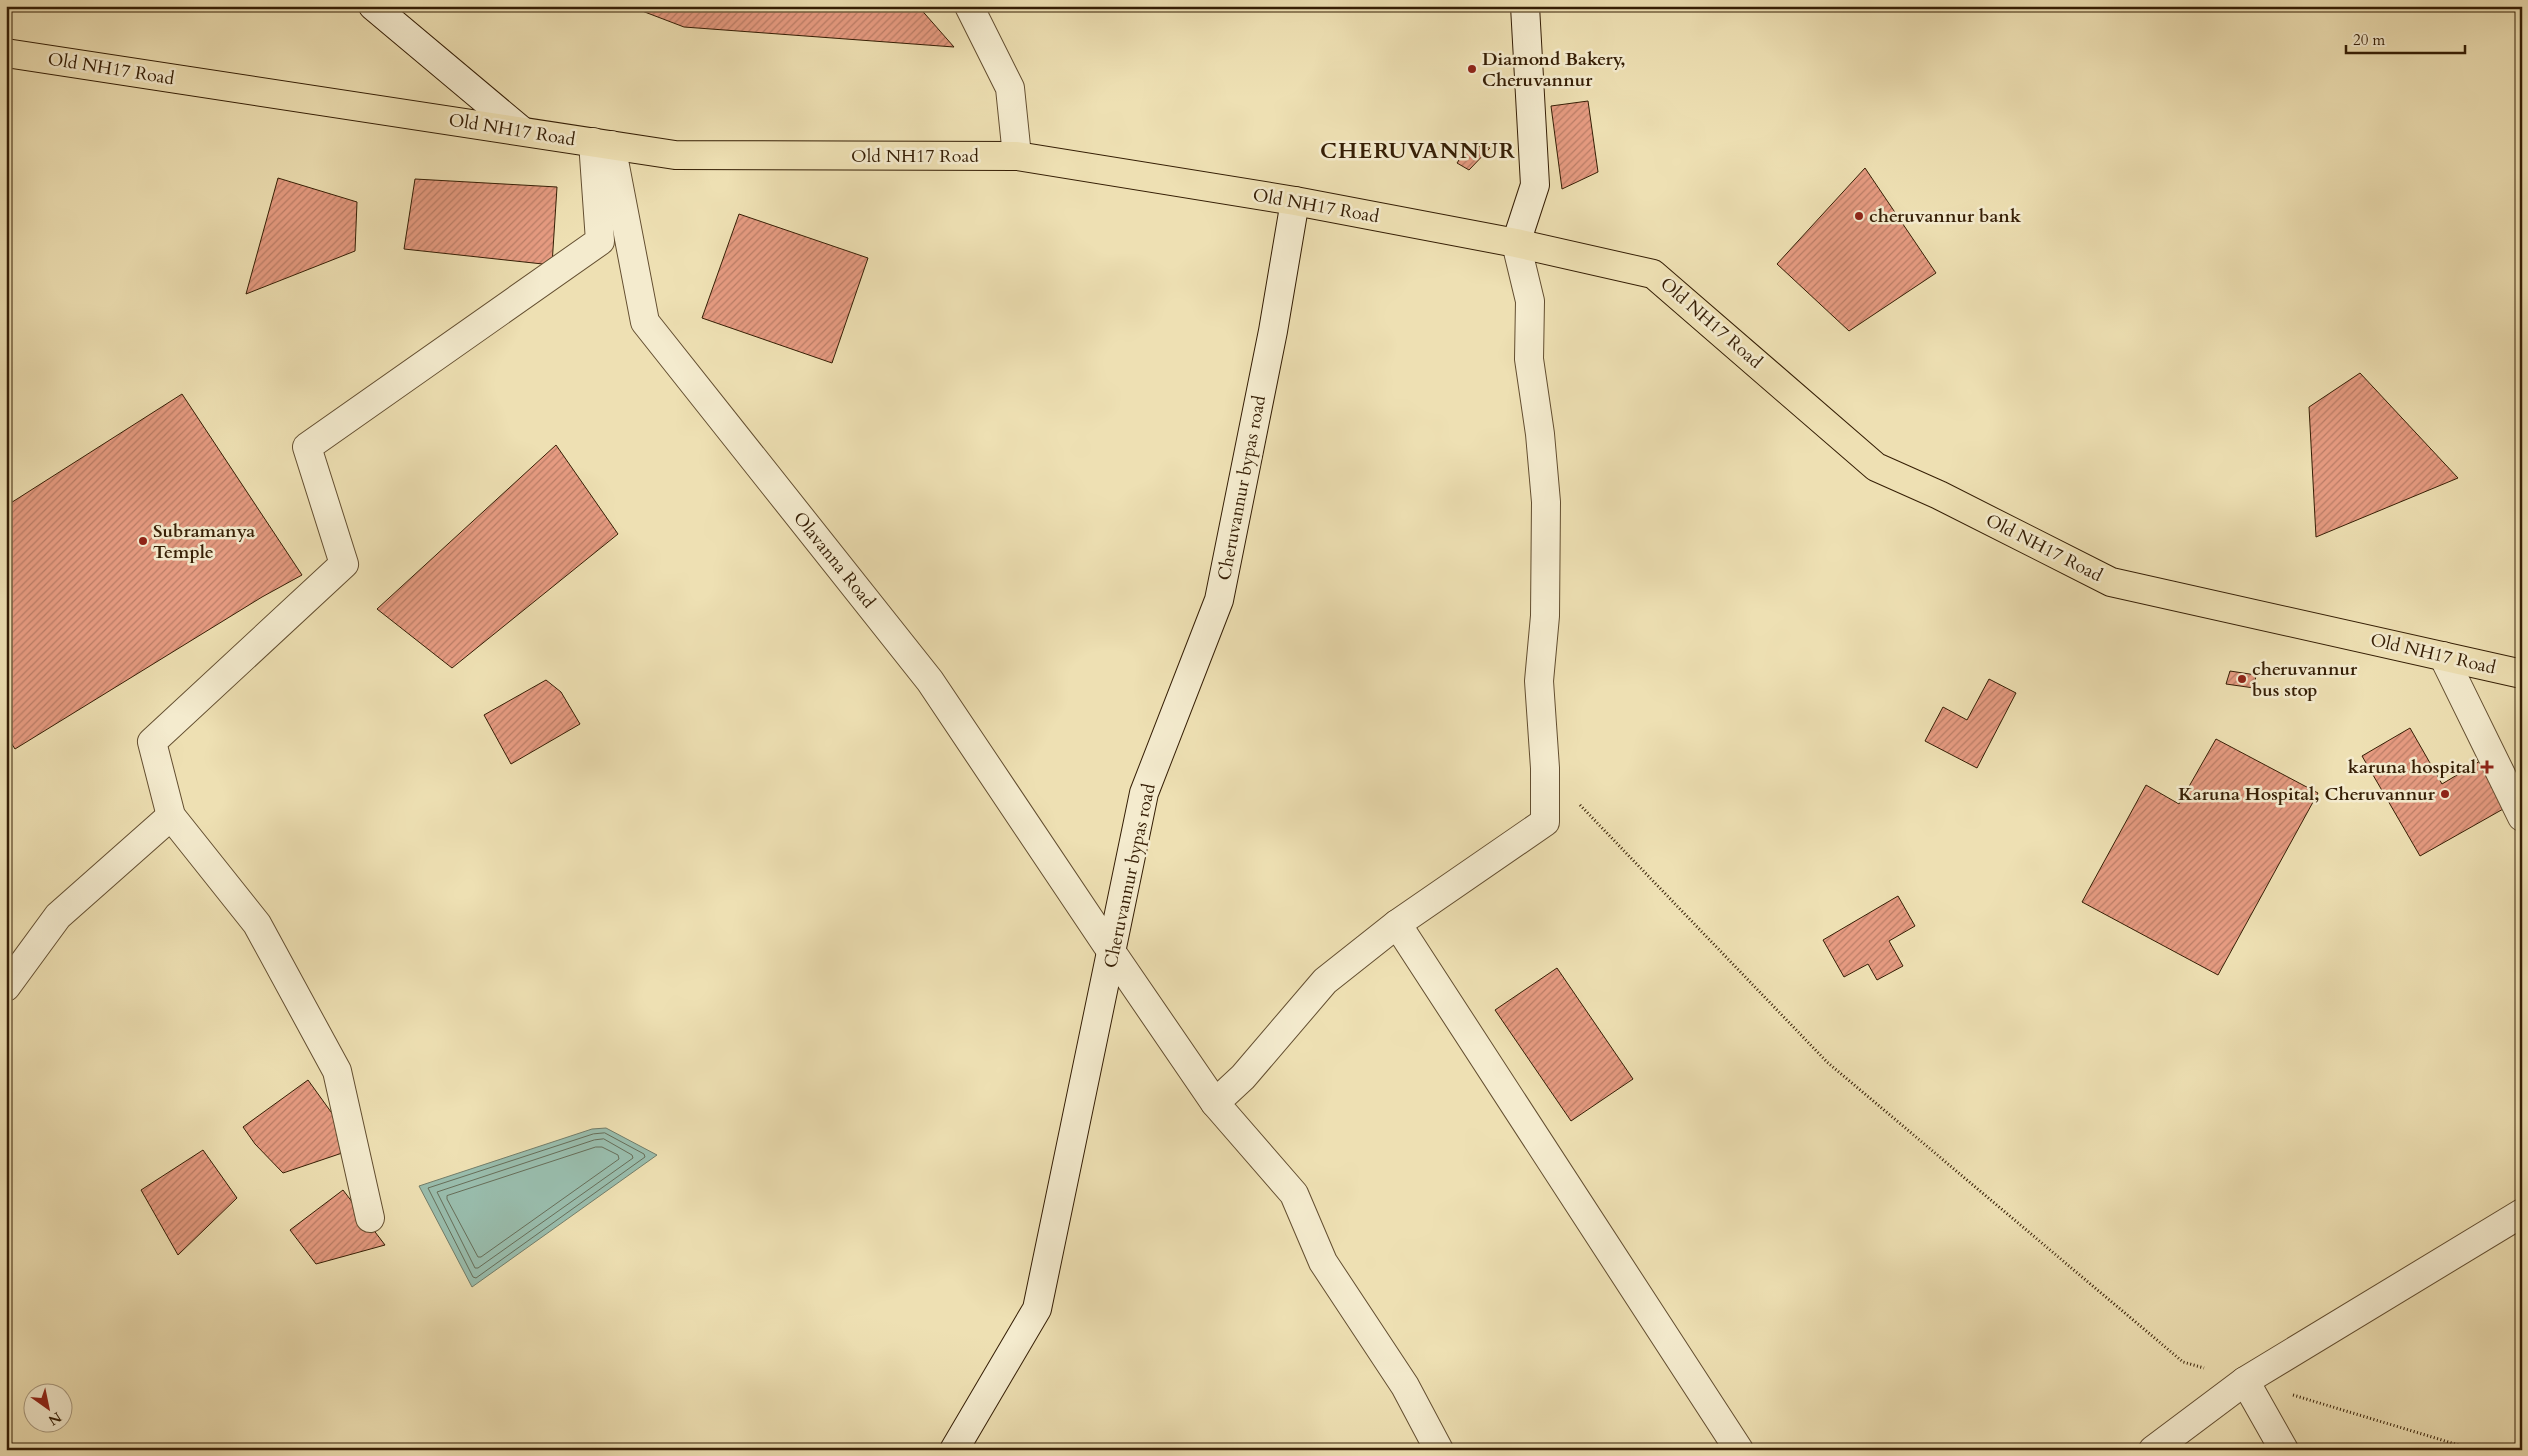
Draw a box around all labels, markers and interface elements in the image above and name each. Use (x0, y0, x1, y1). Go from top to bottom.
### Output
scale bar (2346, 22, 2464, 54)
text: 20 m (2353, 30, 2385, 50)
street label: Old NH17 Road (46, 47, 176, 91)
place label: Diamond Bakery, Cheruvannur (1482, 47, 1625, 93)
marker: Diamond Bakery, Cheruvannur (1466, 63, 1478, 75)
street label: Old NH17 Road (447, 108, 577, 152)
district label: CHERUVANNUR (1320, 136, 1516, 166)
street label: Old NH17 Road (851, 144, 979, 169)
street label: Old NH17 Road (1251, 183, 1381, 229)
place label: cheruvannur bank (1869, 204, 2022, 229)
marker: cheruvannur bank (1853, 210, 1865, 222)
street label: Old NH17 Road (1655, 272, 1768, 375)
street label: Cheruvannur bypas road (1212, 393, 1272, 583)
street label: Olavanna Road (787, 507, 881, 614)
street label: Old NH17 Road (1981, 508, 2107, 588)
place label: Subramanya Temple (153, 519, 255, 565)
marker: Subramanya Temple (137, 535, 149, 547)
street label: Old NH17 Road (2368, 627, 2498, 681)
place label: cheruvannur bus stop (2252, 657, 2358, 703)
marker: cheruvannur bus stop (2236, 673, 2248, 685)
place label: karuna hospital (2348, 755, 2476, 780)
marker: karuna hospital (2480, 760, 2494, 774)
street label: Cheruvannur bypas road (1098, 781, 1162, 971)
place label: Karuna Hospital, Cheruvannur (2178, 782, 2436, 807)
marker: Karuna Hospital, Cheruvannur (2439, 788, 2451, 800)
north arrow (22, 1384, 72, 1434)
text: N (45, 1407, 65, 1430)

